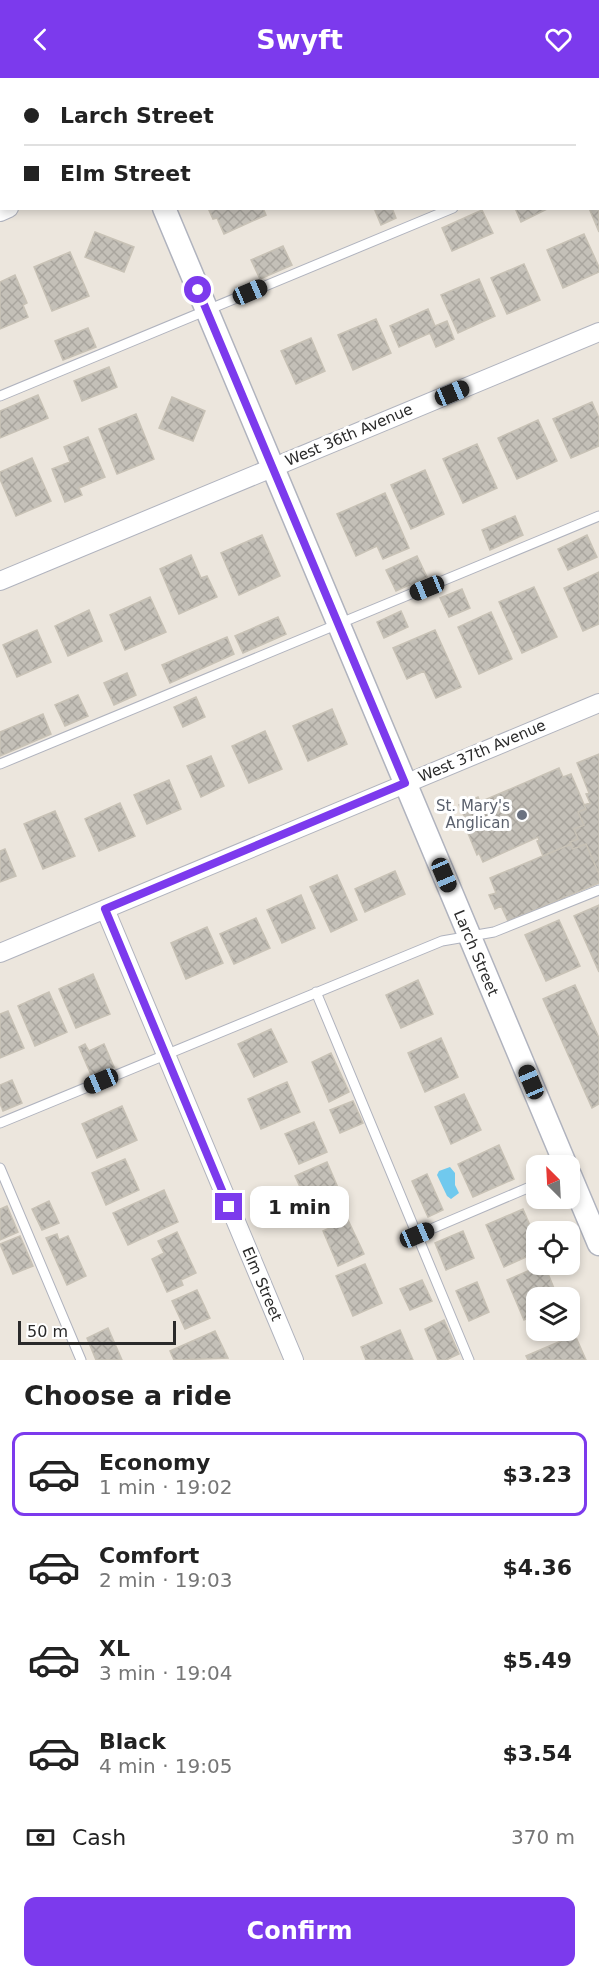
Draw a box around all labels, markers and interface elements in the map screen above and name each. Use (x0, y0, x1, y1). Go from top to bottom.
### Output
icon: back (24, 23, 57, 56)
icon: heart (542, 23, 575, 56)
text: Swyft (256, 24, 343, 55)
text: Larch Street (60, 103, 214, 128)
text: Elm Street (60, 161, 191, 186)
route start (184, 276, 211, 303)
car (230, 277, 270, 307)
car (432, 378, 472, 408)
street label: West 36th Avenue (283, 400, 415, 470)
car (407, 573, 447, 603)
street label: West 37th Avenue (416, 716, 548, 786)
place label: St. Mary's Anglican (436, 797, 510, 832)
marker: St. Mary's Anglican (515, 808, 529, 822)
car (429, 855, 459, 895)
street label: Larch Street (450, 907, 502, 999)
car (516, 1062, 546, 1102)
car (81, 1066, 121, 1096)
north arrow (526, 1155, 580, 1209)
map controls (526, 1155, 580, 1341)
callout: 1 min (250, 1186, 349, 1228)
route end (215, 1193, 242, 1220)
text: 1 min (268, 1195, 331, 1219)
car (397, 1220, 437, 1250)
button: locate (526, 1221, 580, 1275)
street label: Elm Street (238, 1244, 286, 1324)
button: layers (526, 1287, 580, 1341)
scale bar (18, 1318, 176, 1346)
text: 50 m (27, 1322, 68, 1341)
text: Choose a ride (24, 1380, 232, 1411)
icon: car (27, 1447, 81, 1501)
text: Economy (99, 1450, 210, 1475)
text: $3.23 (502, 1462, 572, 1487)
text: 1 min · 19:02 (99, 1475, 233, 1499)
icon: car (27, 1540, 81, 1594)
text: Comfort (99, 1543, 199, 1568)
text: $4.36 (502, 1555, 572, 1580)
text: 2 min · 19:03 (99, 1568, 233, 1592)
icon: car (27, 1633, 81, 1687)
text: XL (99, 1636, 130, 1661)
text: $5.49 (502, 1648, 572, 1673)
text: 3 min · 19:04 (99, 1661, 233, 1685)
icon: car (27, 1726, 81, 1780)
text: Black (99, 1729, 166, 1754)
text: $3.54 (502, 1741, 572, 1766)
text: 4 min · 19:05 (99, 1754, 233, 1778)
icon: cash (24, 1821, 57, 1854)
text: Cash (72, 1825, 126, 1850)
text: 370 m (511, 1825, 575, 1849)
button: Confirm (24, 1897, 575, 1966)

